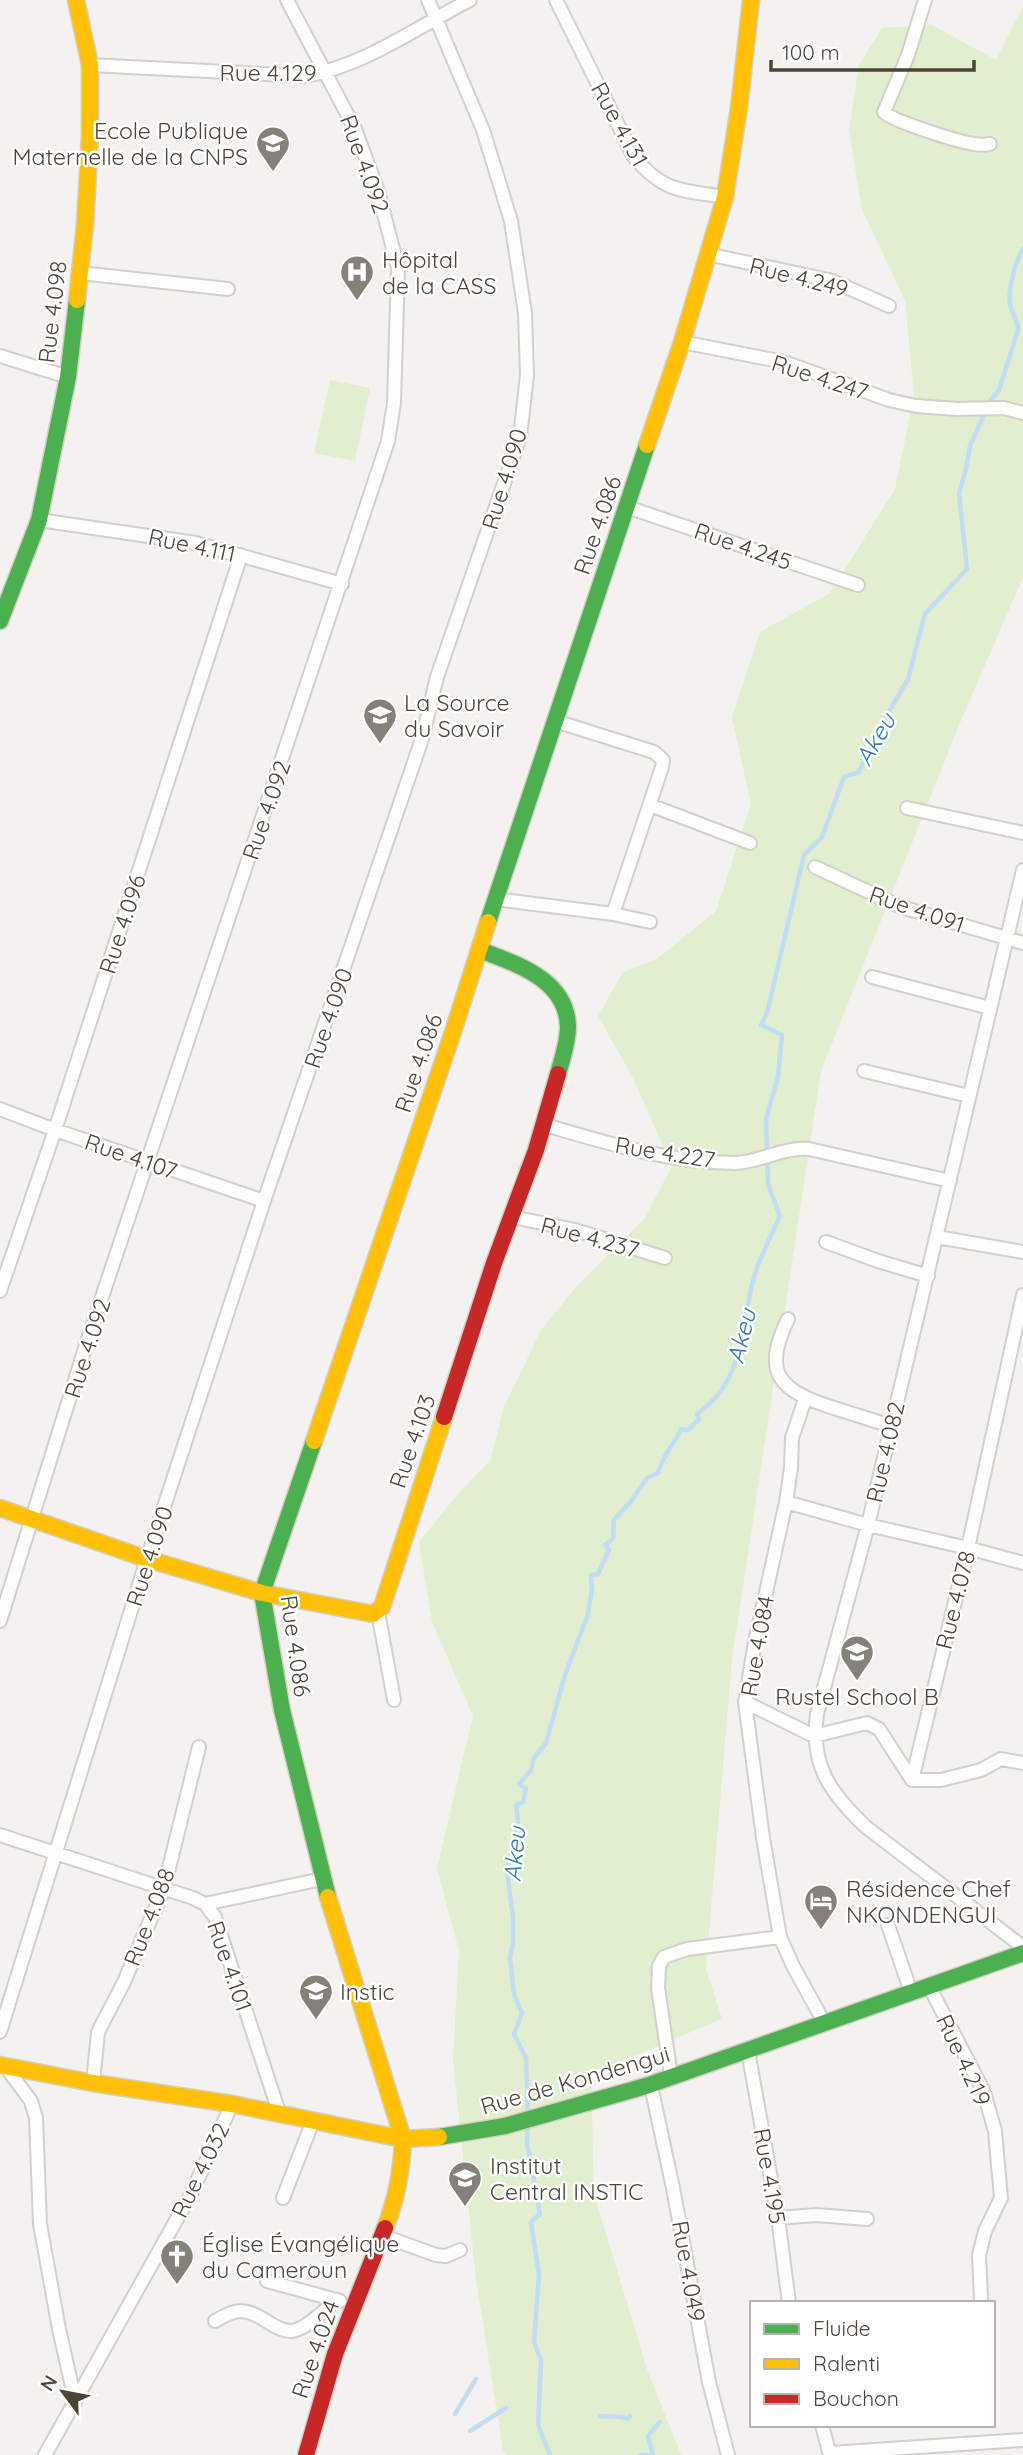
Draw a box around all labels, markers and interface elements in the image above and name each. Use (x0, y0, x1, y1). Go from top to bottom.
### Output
scale bar (771, 28, 974, 72)
text: 100 m (782, 39, 840, 65)
street label: Rue 4.129 (220, 58, 316, 87)
street label: Rue 4.131 (585, 77, 655, 171)
street label: Rue 4.092 (334, 111, 396, 217)
place label: Ecole Publique Maternelle de la CNPS (12, 116, 248, 171)
school or university icon: Ecole Publique Maternelle de la CNPS (254, 124, 292, 173)
place label: Hôpital de la CASS (382, 245, 496, 300)
street label: Rue 4.249 (747, 251, 851, 303)
hospital icon: Hôpital de la CASS (338, 253, 376, 302)
street label: Rue 4.098 (31, 259, 73, 365)
street label: Rue 4.247 (768, 348, 872, 406)
street label: Rue 4.090 (475, 425, 533, 533)
street label: Rue 4.086 (567, 472, 627, 578)
street label: Rue 4.245 (691, 516, 795, 576)
street label: Rue 4.111 (146, 522, 238, 568)
place label: La Source du Savoir (404, 688, 510, 743)
school or university icon: La Source du Savoir (361, 696, 399, 745)
water label: Akeu (848, 706, 902, 770)
street label: Rue 4.092 (236, 757, 296, 863)
street label: Rue 4.096 (92, 871, 152, 977)
street label: Rue 4.091 (865, 879, 969, 939)
street label: Rue 4.090 (297, 964, 359, 1072)
street label: Rue 4.086 (388, 1010, 448, 1116)
street label: Rue 4.107 (81, 1127, 181, 1185)
street label: Rue 4.227 (613, 1130, 717, 1174)
street label: Rue 4.237 (538, 1210, 642, 1264)
street label: Rue 4.092 (57, 1294, 117, 1402)
water label: Akeu (720, 1304, 763, 1366)
street label: Rue 4.103 (382, 1390, 442, 1492)
street label: Rue 4.082 (859, 1399, 911, 1505)
street label: Rue 4.090 (119, 1502, 179, 1610)
street label: Rue 4.078 (929, 1548, 981, 1652)
street label: Rue 4.086 (275, 1593, 317, 1699)
street label: Rue 4.084 (734, 1593, 780, 1699)
school or university icon: Rustel School B (838, 1633, 876, 1682)
place label: Rustel School B (775, 1682, 939, 1711)
water label: Akeu (497, 1824, 531, 1883)
street label: Rue 4.088 (117, 1864, 181, 1970)
place label: Résidence Chef NKONDENGUI (846, 1874, 1011, 1929)
hotel icon: Résidence Chef NKONDENGUI (802, 1882, 840, 1931)
street label: Rue 4.101 (201, 1917, 259, 2015)
school or university icon: Instic (297, 1972, 335, 2021)
place label: Instic (340, 1977, 395, 2006)
street label: Rue 4.219 (930, 2009, 998, 2111)
street label: Rue de Kondengui (477, 2039, 673, 2121)
street label: Rue 4.032 (165, 2118, 235, 2222)
street label: Rue 4.195 (747, 2126, 793, 2226)
place label: Institut Central INSTIC (490, 2151, 643, 2206)
school or university icon: Institut Central INSTIC (446, 2159, 484, 2208)
street label: Rue 4.049 (666, 2218, 712, 2324)
place label: Église Évangélique du Cameroun (202, 2229, 399, 2284)
church icon: Église Évangélique du Cameroun (158, 2237, 196, 2286)
street label: Rue 4.024 (285, 2296, 345, 2402)
legend (750, 2301, 995, 2427)
text: Fluide (813, 2315, 871, 2341)
text: Ralenti (813, 2350, 880, 2376)
north arrow (28, 2357, 98, 2427)
text: N (35, 2371, 62, 2395)
text: Bouchon (813, 2385, 899, 2411)

